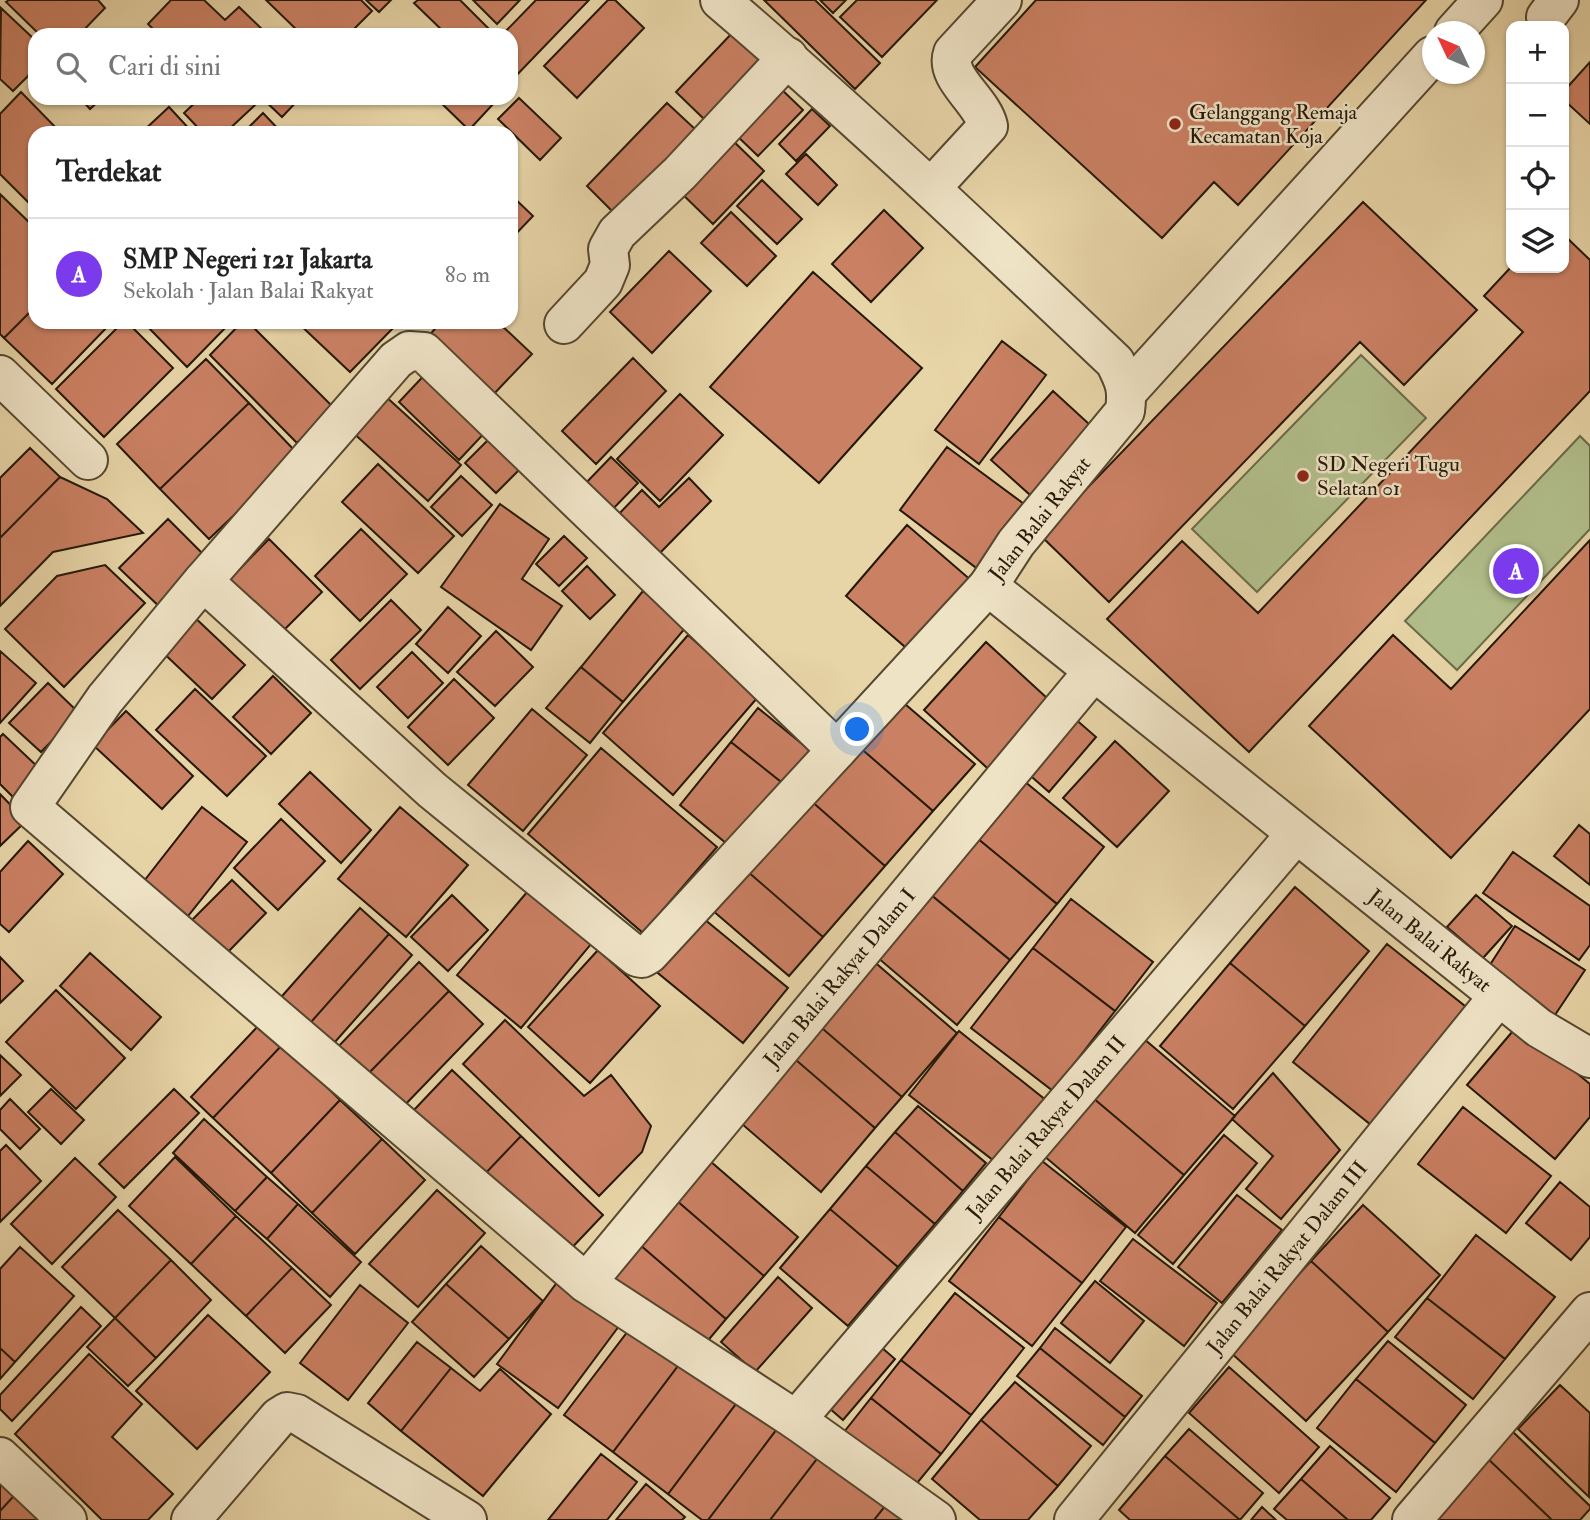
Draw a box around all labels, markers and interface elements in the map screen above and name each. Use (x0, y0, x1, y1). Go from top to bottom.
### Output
north arrow (1422, 21, 1485, 84)
map controls (1506, 21, 1569, 273)
button: + (1506, 21, 1569, 84)
search box (28, 28, 518, 105)
icon: search (52, 48, 90, 86)
text: Cari di sini (108, 51, 221, 83)
button: − (1506, 84, 1569, 147)
place label: Gelanggang Remaja Kecamatan Koja (1189, 99, 1358, 150)
marker: Gelanggang Remaja Kecamatan Koja (1167, 116, 1183, 132)
button: locate (1506, 147, 1569, 210)
text: Terdekat (56, 153, 161, 190)
button: layers (1506, 210, 1569, 273)
text: SMP Negeri 121 Jakarta (123, 244, 372, 276)
text: A (72, 260, 86, 289)
text: 80 m (445, 260, 490, 289)
text: Sekolah · Jalan Balai Rakyat (123, 276, 374, 305)
street label: Jalan Balai Rakyat (982, 451, 1097, 587)
place label: SD Negeri Tugu Selatan 01 (1317, 451, 1460, 502)
marker: SD Negeri Tugu Selatan 01 (1295, 468, 1311, 484)
pin: A (1493, 545, 1539, 597)
your location (840, 712, 874, 746)
street label: Jalan Balai Rakyat (1362, 882, 1497, 998)
street label: Jalan Balai Rakyat Dalam I (757, 883, 921, 1073)
street label: Jalan Balai Rakyat Dalam II (959, 1030, 1132, 1225)
street label: Jalan Balai Rakyat Dalam III (1200, 1155, 1373, 1360)

